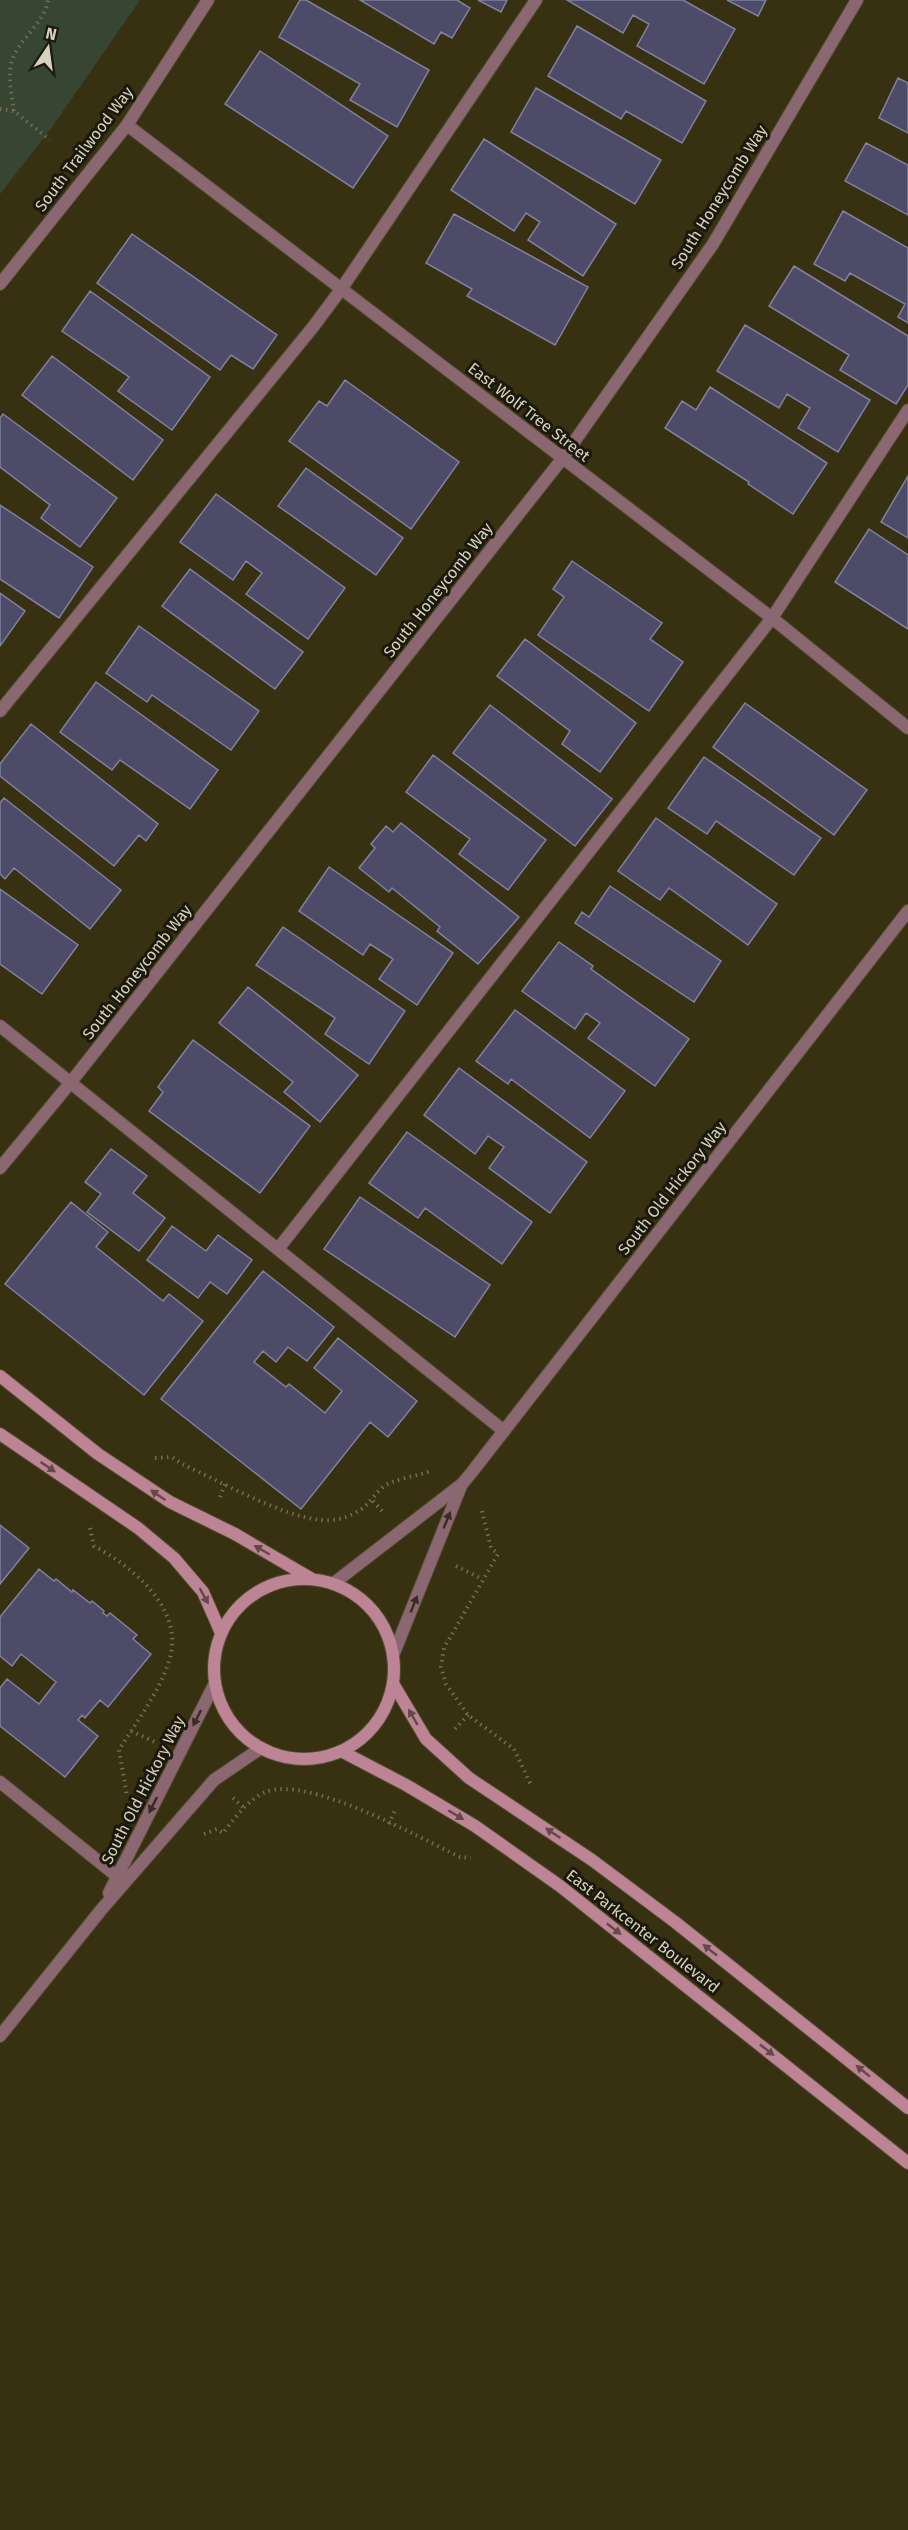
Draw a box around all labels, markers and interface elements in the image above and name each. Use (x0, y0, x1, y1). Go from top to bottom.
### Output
north arrow (18, 18, 78, 78)
text: N (44, 23, 59, 44)
street label: South Trailwood Way (31, 83, 137, 215)
street label: South Honeycomb Way (667, 121, 771, 272)
street label: East Wolf Tree Street (464, 358, 594, 466)
street label: South Honeycomb Way (379, 519, 497, 661)
street label: South Honeycomb Way (78, 901, 196, 1043)
street label: South Old Hickory Way (614, 1117, 730, 1258)
one-way arrow (40, 1461, 56, 1473)
one-way arrow (150, 1489, 166, 1500)
one-way arrow (443, 1510, 453, 1528)
one-way arrow (253, 1545, 270, 1555)
one-way arrow (198, 1588, 209, 1604)
one-way arrow (410, 1595, 419, 1613)
one-way arrow (408, 1708, 418, 1725)
one-way arrow (193, 1710, 202, 1727)
street label: South Old Hickory Way (97, 1712, 189, 1867)
one-way arrow (149, 1797, 158, 1814)
one-way arrow (448, 1809, 464, 1820)
one-way arrow (545, 1828, 562, 1839)
street label: East Parkcenter Boulevard (563, 1865, 723, 1997)
one-way arrow (606, 1923, 622, 1936)
one-way arrow (702, 1943, 718, 1956)
one-way arrow (759, 2044, 775, 2057)
one-way arrow (855, 2065, 870, 2078)

